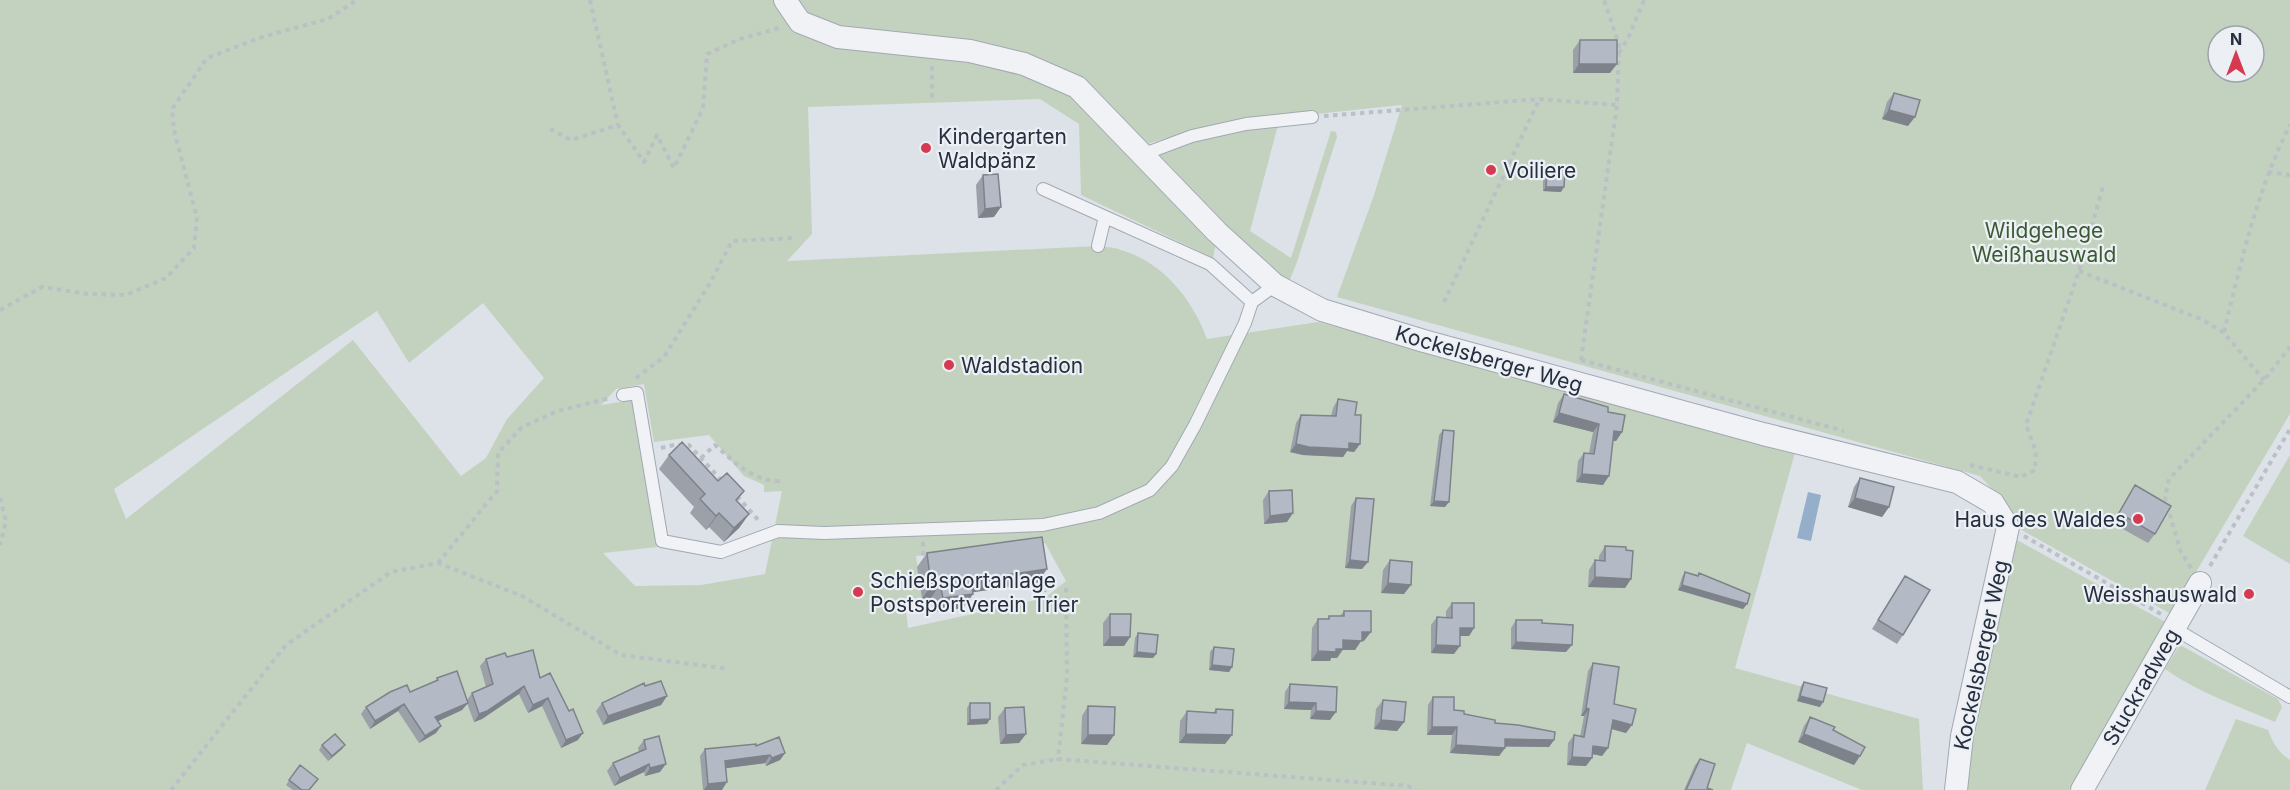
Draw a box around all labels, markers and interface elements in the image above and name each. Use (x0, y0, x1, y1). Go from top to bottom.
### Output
north arrow (2206, 24, 2266, 84)
text: N (2230, 29, 2242, 49)
place label: Kindergarten Waldpänz (938, 124, 1067, 173)
marker: Kindergarten Waldpänz (919, 141, 933, 155)
place label: Voiliere (1503, 158, 1576, 183)
marker: Voiliere (1484, 163, 1498, 177)
park label: Wildgehege Weißhauswald (1972, 218, 2116, 267)
street label: Kockelsberger Weg (1392, 320, 1586, 398)
place label: Waldstadion (961, 353, 1083, 378)
marker: Waldstadion (942, 358, 956, 372)
place label: Haus des Waldes (1954, 507, 2126, 532)
marker: Haus des Waldes (2131, 512, 2145, 526)
street label: Kockelsberger Weg (1949, 558, 2013, 752)
place label: Schießsportanlage Postsportverein Trier (870, 568, 1078, 617)
place label: Weisshauswald (2083, 582, 2237, 607)
marker: Schießsportanlage Postsportverein Trier (851, 585, 865, 599)
marker: Weisshauswald (2242, 587, 2256, 601)
street label: Stuckradweg (2097, 624, 2185, 750)

